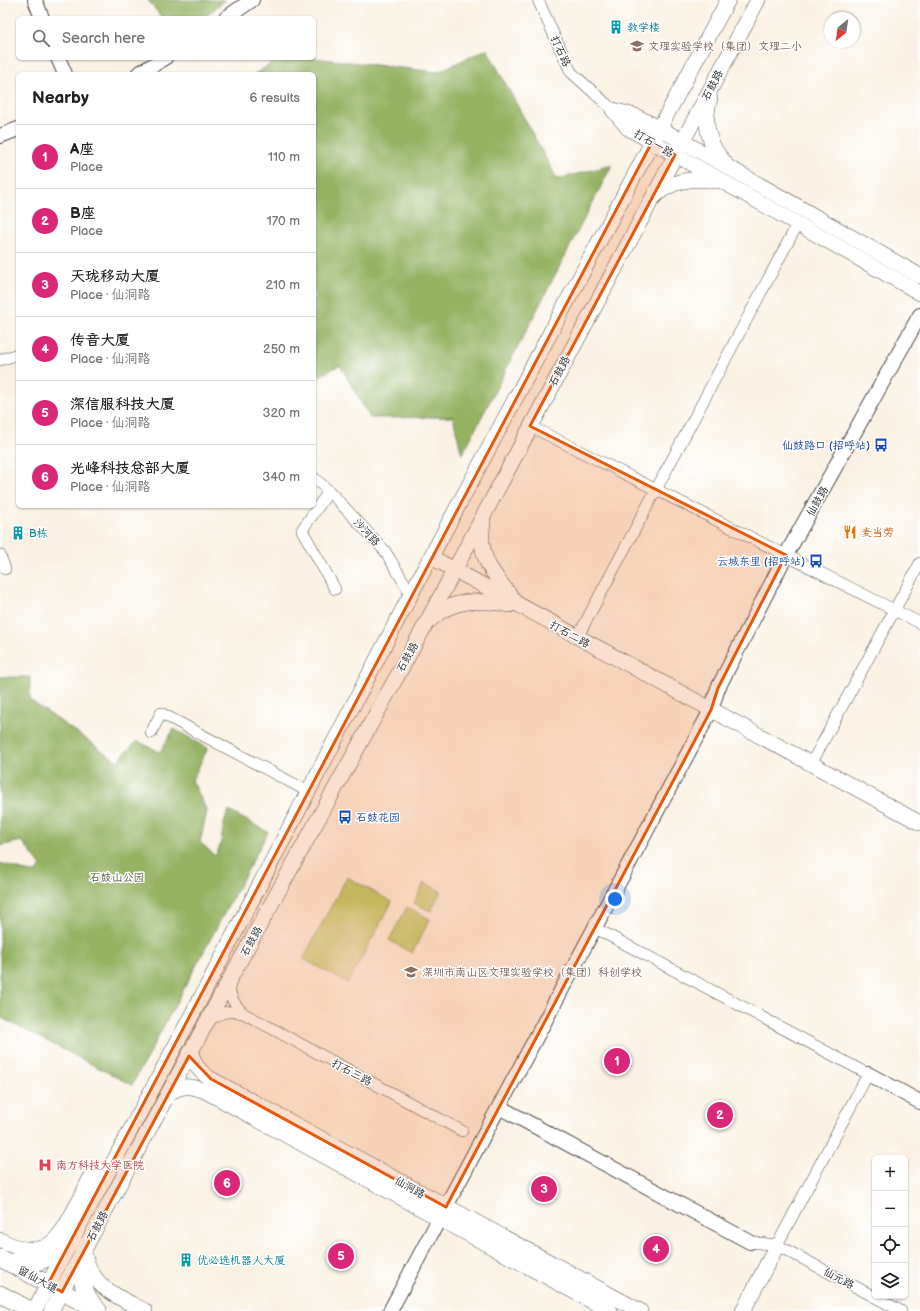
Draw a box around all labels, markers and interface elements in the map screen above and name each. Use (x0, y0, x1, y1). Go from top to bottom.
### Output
north arrow (824, 12, 860, 48)
search box (16, 16, 316, 60)
building icon: 教学楼 (608, 19, 624, 35)
place label: 教学楼 (627, 21, 660, 34)
icon: search (30, 27, 52, 49)
text: Search here (62, 29, 145, 48)
street label: 打石路 (548, 34, 573, 69)
school or university icon: 文理实验学校（集团）文理二小 (629, 38, 645, 54)
place label: 文理实验学校（集团）文理二小 (648, 40, 802, 53)
street label: 石鼓路 (699, 68, 726, 103)
text: Nearby (32, 88, 89, 108)
text: 6 results (250, 90, 300, 106)
street label: 打石一路 (631, 127, 676, 160)
text: A座 (70, 140, 94, 159)
text: 1 (42, 149, 48, 165)
text: 110 m (268, 149, 300, 165)
text: Place (70, 159, 103, 175)
text: B座 (70, 204, 96, 223)
text: 2 (41, 213, 49, 229)
text: 170 m (267, 213, 300, 229)
text: Place (70, 223, 103, 239)
text: 天珑移动大厦 (70, 267, 160, 286)
text: 3 (41, 277, 49, 293)
text: 210 m (266, 277, 300, 293)
text: Place · 仙洞路 (70, 287, 150, 303)
text: 传音大厦 (70, 331, 130, 350)
text: 4 (41, 341, 49, 357)
text: 250 m (263, 341, 300, 357)
text: Place · 仙洞路 (70, 351, 150, 367)
street label: 石鼓路 (546, 354, 573, 389)
text: 深信服科技大厦 (70, 395, 175, 414)
text: 5 (41, 405, 49, 421)
text: 320 m (262, 405, 300, 421)
text: Place · 仙洞路 (70, 415, 150, 431)
bus stop icon: 仙鼓路口 (招呼站) (873, 437, 889, 453)
place label: 仙鼓路口 (招呼站) (782, 439, 870, 452)
text: 光峰科技总部大厦 (70, 459, 190, 478)
text: 6 (41, 469, 49, 485)
text: 340 m (262, 469, 300, 485)
text: Place · 仙洞路 (70, 479, 150, 495)
street label: 仙鼓路 (804, 484, 831, 519)
street label: 沙河路 (351, 516, 383, 549)
restaurant icon: 麦当劳 (842, 524, 858, 540)
building icon: B栋 (10, 525, 26, 541)
place label: 麦当劳 (861, 526, 894, 539)
place label: B栋 (29, 527, 48, 540)
bus stop icon: 云城东里 (招呼站) (808, 553, 824, 569)
place label: 云城东里 (招呼站) (717, 555, 805, 568)
street label: 打石二路 (547, 618, 592, 651)
street label: 石鼓路 (394, 640, 421, 675)
bus stop icon: 石鼓花园 (337, 809, 353, 825)
place label: 石鼓花园 (356, 811, 400, 824)
park label: 石鼓山公园 (90, 871, 145, 884)
your location (605, 889, 625, 909)
street label: 石鼓路 (238, 924, 265, 959)
school or university icon: 深圳市南山区文理实验学校（集团）科创学校 (403, 964, 419, 980)
place label: 深圳市南山区文理实验学校（集团）科创学校 (422, 966, 642, 979)
pin: 1 (604, 1046, 630, 1076)
street label: 打石三路 (329, 1056, 374, 1089)
pin: 2 (707, 1100, 733, 1130)
map controls (872, 1155, 908, 1299)
button: + (872, 1155, 908, 1191)
hospital icon: 南方科技大学医院 (37, 1157, 53, 1173)
place label: 南方科技大学医院 (56, 1159, 144, 1172)
pin: 6 (214, 1168, 240, 1198)
street label: 仙洞路 (392, 1174, 427, 1201)
pin: 3 (531, 1174, 557, 1204)
button: − (872, 1191, 908, 1227)
street label: 石鼓路 (84, 1209, 111, 1244)
button: locate (872, 1227, 908, 1263)
pin: 4 (643, 1234, 669, 1264)
pin: 5 (328, 1241, 354, 1271)
building icon: 优必选机器人大厦 (178, 1252, 194, 1268)
place label: 优必选机器人大厦 (197, 1254, 285, 1267)
street label: 留仙大道 (15, 1263, 60, 1296)
button: layers (872, 1263, 908, 1299)
street label: 仙元路 (821, 1265, 856, 1292)

